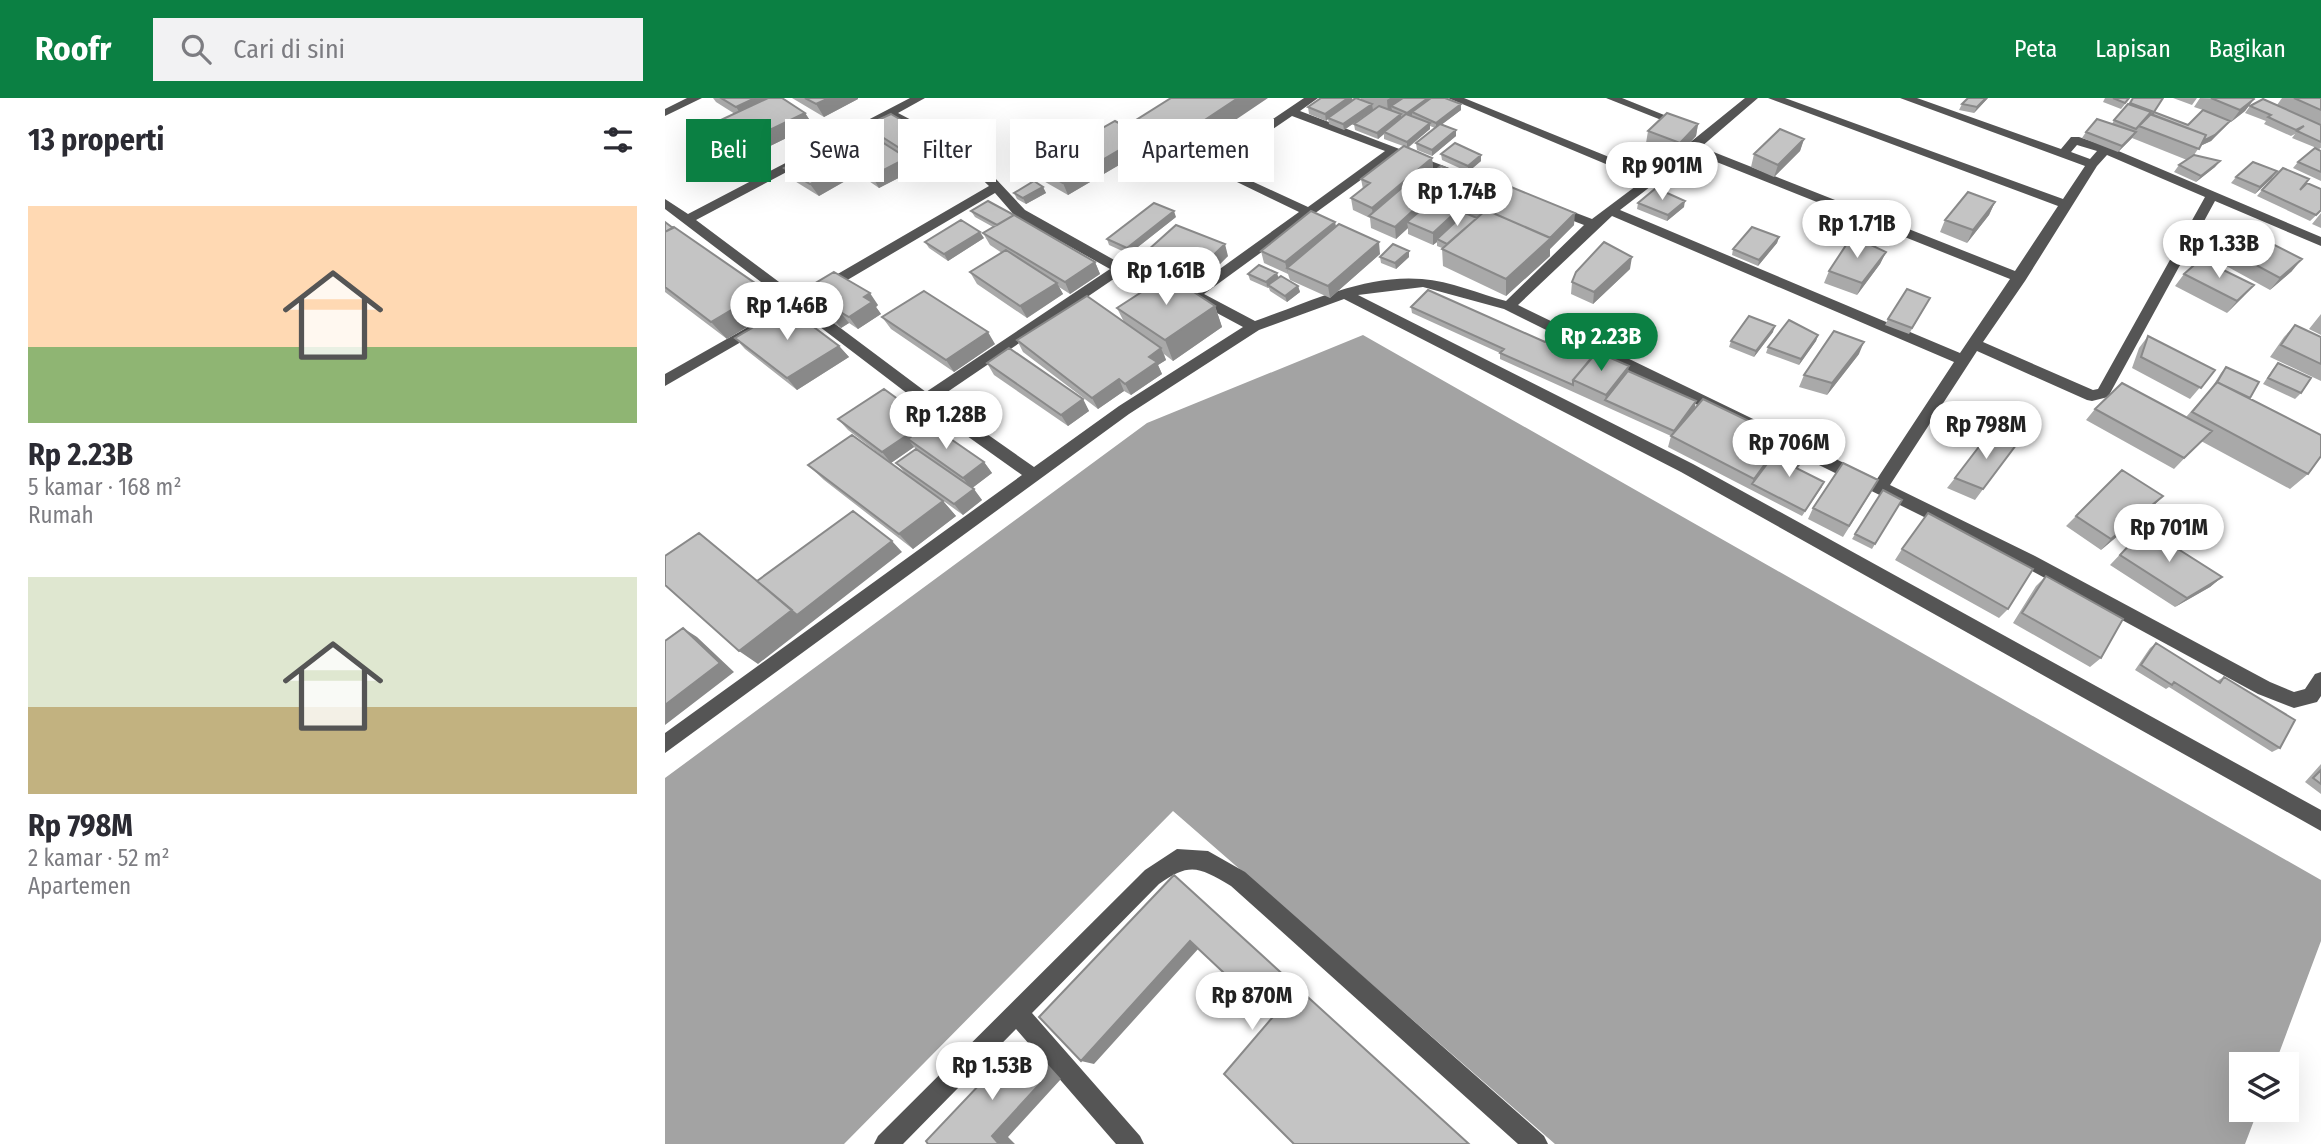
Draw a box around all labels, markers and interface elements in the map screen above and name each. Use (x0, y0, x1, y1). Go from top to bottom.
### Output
search box (153, 18, 643, 81)
text: Roofr (35, 29, 111, 69)
icon: search (177, 30, 215, 68)
text: Cari di sini (233, 34, 345, 65)
text: Peta (2014, 35, 2057, 63)
text: Lapisan (2095, 35, 2171, 63)
text: Bagikan (2209, 35, 2286, 63)
chip: Beli (686, 119, 771, 182)
chip: Sewa (785, 119, 884, 182)
chip: Filter (898, 119, 996, 182)
chip: Baru (1010, 119, 1104, 182)
chip: Apartemen (1118, 119, 1274, 182)
icon: filters (599, 121, 637, 159)
text: 13 properti (28, 122, 164, 158)
pin: Rp 901M (1597, 142, 1727, 202)
text: Rp 901M (1622, 151, 1702, 179)
pin: Rp 1.74B (1385, 169, 1529, 228)
text: Rp 1.74B (1418, 177, 1496, 205)
pin: Rp 1.71B (1785, 200, 1929, 260)
text: Rp 1.71B (1818, 209, 1896, 237)
pin: Rp 1.33B (2147, 220, 2291, 280)
text: Rp 1.33B (2179, 229, 2259, 257)
pin: Rp 1.61B (1094, 248, 1238, 307)
icon: home (270, 252, 396, 378)
text: Rp 1.61B (1127, 256, 1205, 284)
pin: Rp 1.46B (715, 282, 859, 342)
text: Rp 1.46B (746, 291, 828, 319)
pin: Rp 2.23B (1529, 314, 1673, 373)
text: Rp 2.23B (1561, 322, 1641, 350)
pin: Rp 1.28B (874, 392, 1018, 451)
text: Rp 1.28B (906, 400, 986, 428)
pin: Rp 798M (1921, 402, 2051, 461)
text: Rp 798M (1946, 410, 2026, 438)
pin: Rp 706M (1724, 420, 1854, 479)
text: Rp 706M (1749, 428, 1829, 456)
text: Rp 2.23B (28, 437, 133, 473)
text: 5 kamar · 168 m² (28, 473, 181, 501)
text: Rumah (28, 501, 94, 529)
pin: Rp 701M (2104, 504, 2234, 564)
text: Rp 701M (2130, 513, 2208, 541)
icon: home (270, 623, 396, 749)
text: Rp 798M (28, 808, 133, 844)
text: 2 kamar · 52 m² (28, 844, 170, 872)
text: Apartemen (28, 872, 131, 900)
pin: Rp 870M (1187, 972, 1317, 1032)
text: Rp 870M (1212, 981, 1292, 1009)
pin: Rp 1.53B (920, 1042, 1064, 1102)
text: Rp 1.53B (952, 1051, 1032, 1079)
map controls (2229, 1052, 2299, 1122)
button: layers (2229, 1052, 2299, 1122)

